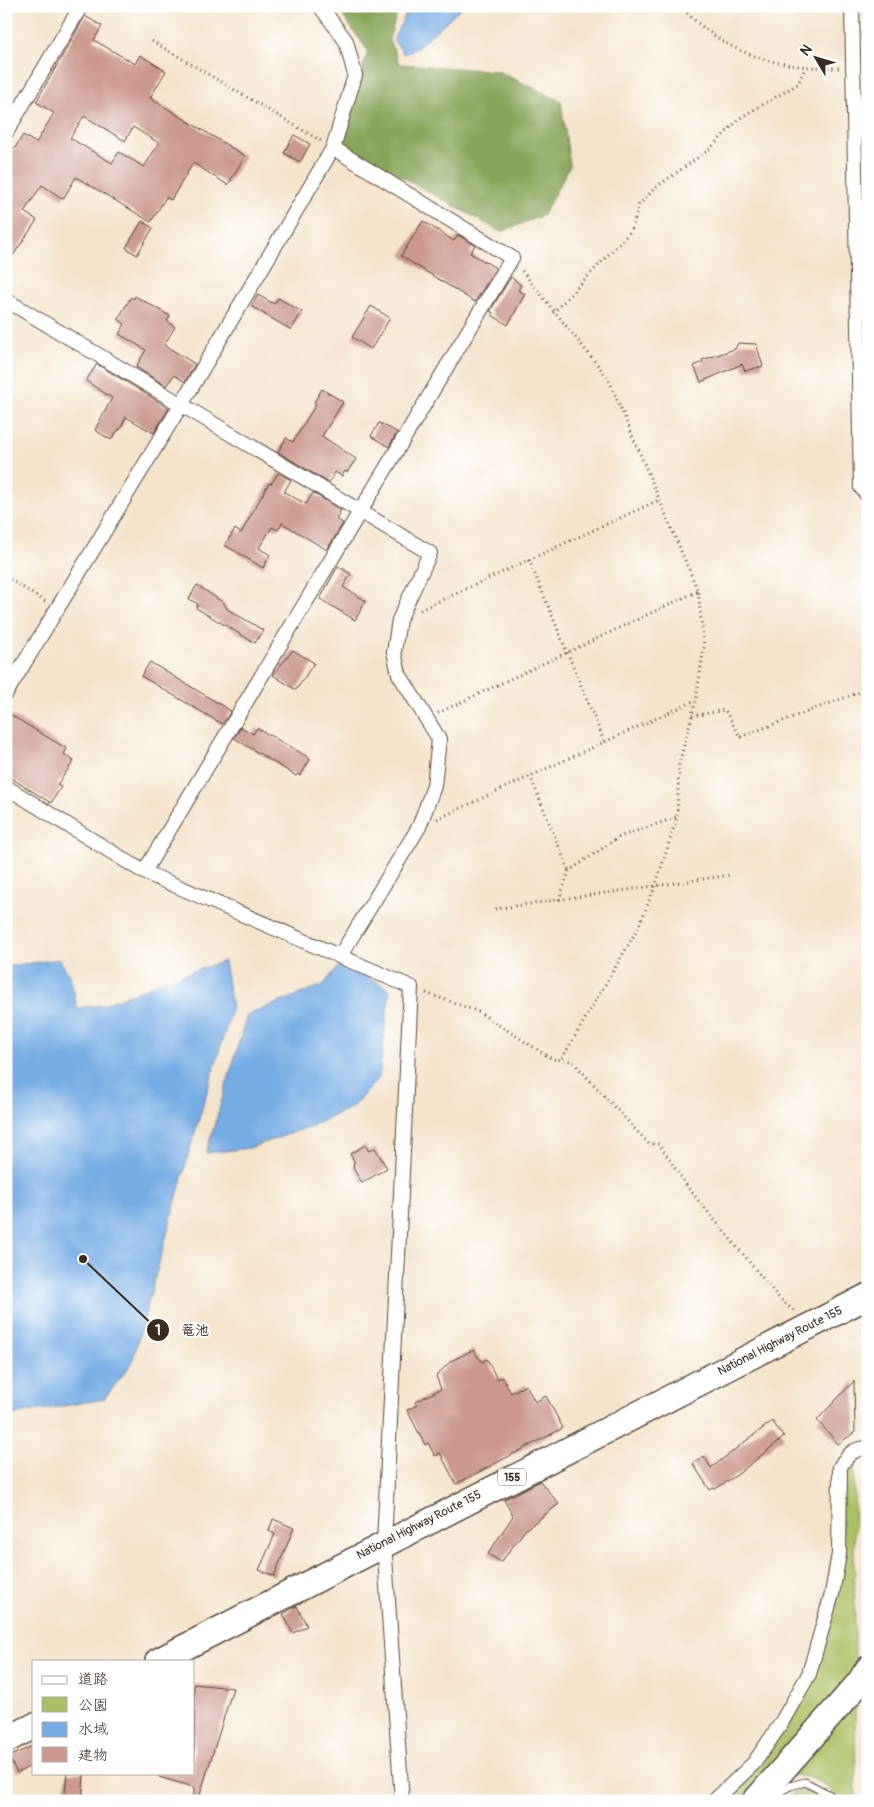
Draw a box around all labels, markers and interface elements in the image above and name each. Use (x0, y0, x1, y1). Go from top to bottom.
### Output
north arrow (792, 32, 842, 82)
text: N (797, 41, 816, 59)
street label: National Highway Route 155 (715, 1303, 845, 1379)
callout: 篭池 (146, 1315, 219, 1344)
text: 1 (155, 1321, 161, 1340)
text: 篭池 (181, 1322, 209, 1339)
road number: 155 (498, 1468, 526, 1485)
street label: National Highway Route 155 (354, 1487, 484, 1563)
legend (32, 1660, 195, 1774)
text: 道路 (78, 1670, 108, 1689)
text: 公園 (78, 1696, 108, 1715)
text: 水域 (78, 1720, 108, 1739)
text: 建物 (78, 1746, 108, 1765)

